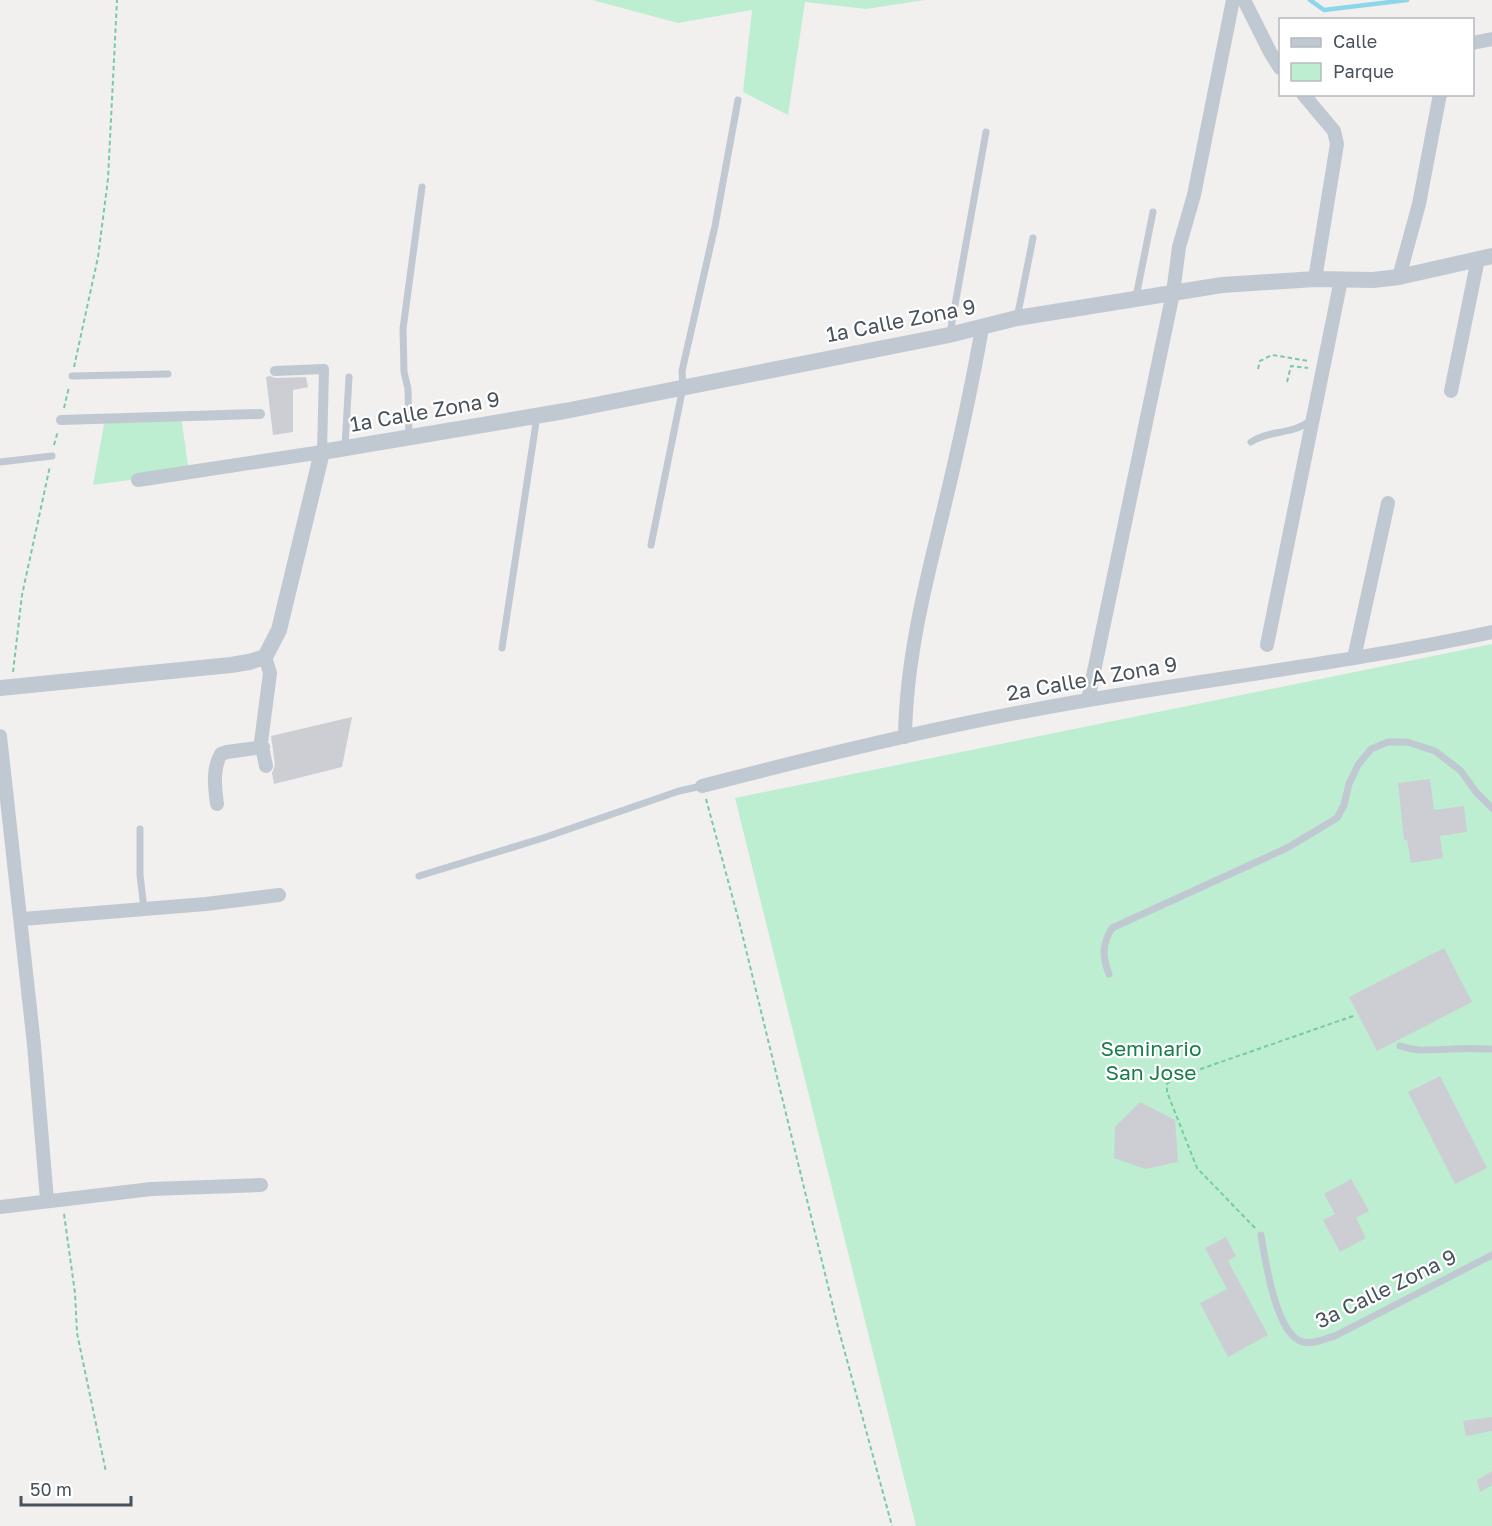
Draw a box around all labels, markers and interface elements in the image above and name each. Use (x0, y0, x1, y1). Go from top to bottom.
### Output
legend (1279, 18, 1474, 96)
text: Calle (1333, 30, 1377, 52)
text: Parque (1333, 60, 1394, 82)
street label: 1a Calle Zona 9 (824, 293, 978, 347)
street label: 1a Calle Zona 9 (348, 385, 502, 437)
street label: 2a Calle A Zona 9 (1004, 650, 1179, 706)
park label: Seminario San Jose (1100, 1035, 1202, 1085)
street label: 3a Calle Zona 9 (1311, 1243, 1460, 1333)
scale bar (21, 1469, 130, 1507)
text: 50 m (30, 1478, 72, 1500)

